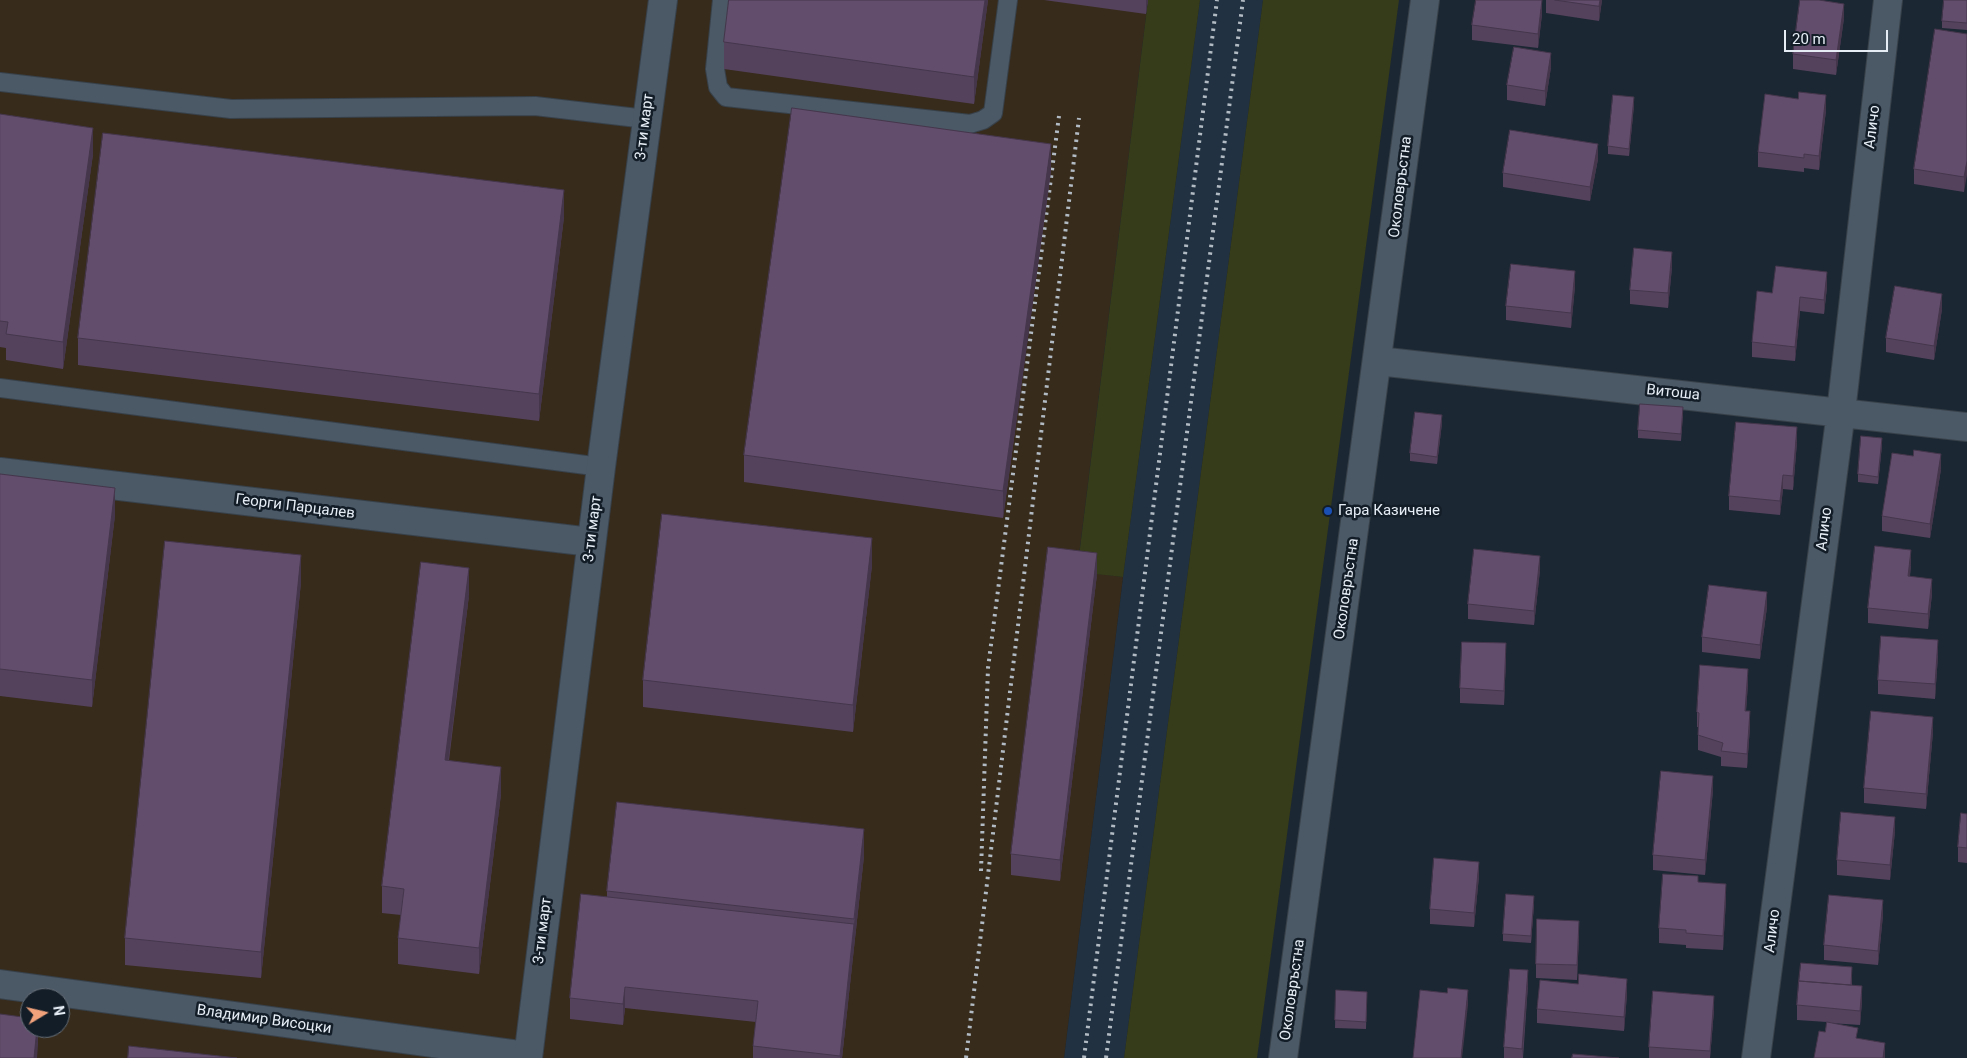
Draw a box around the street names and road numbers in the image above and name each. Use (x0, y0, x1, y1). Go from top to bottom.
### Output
street label: 3-ти март (632, 93, 658, 161)
street label: Аличо (1861, 104, 1885, 150)
street label: Околовръстна (1386, 135, 1416, 239)
street label: Витоша (1645, 381, 1701, 405)
street label: Георги Парцалев (234, 491, 356, 523)
street label: 3-ти март (580, 495, 606, 563)
street label: Аличо (1813, 506, 1837, 552)
street label: Околовръстна (1331, 537, 1363, 641)
street label: 3-ти март (530, 897, 556, 965)
street label: Аличо (1761, 908, 1785, 954)
street label: Околовръстна (1277, 938, 1309, 1042)
street label: Владимир Висоцки (195, 1002, 333, 1038)

